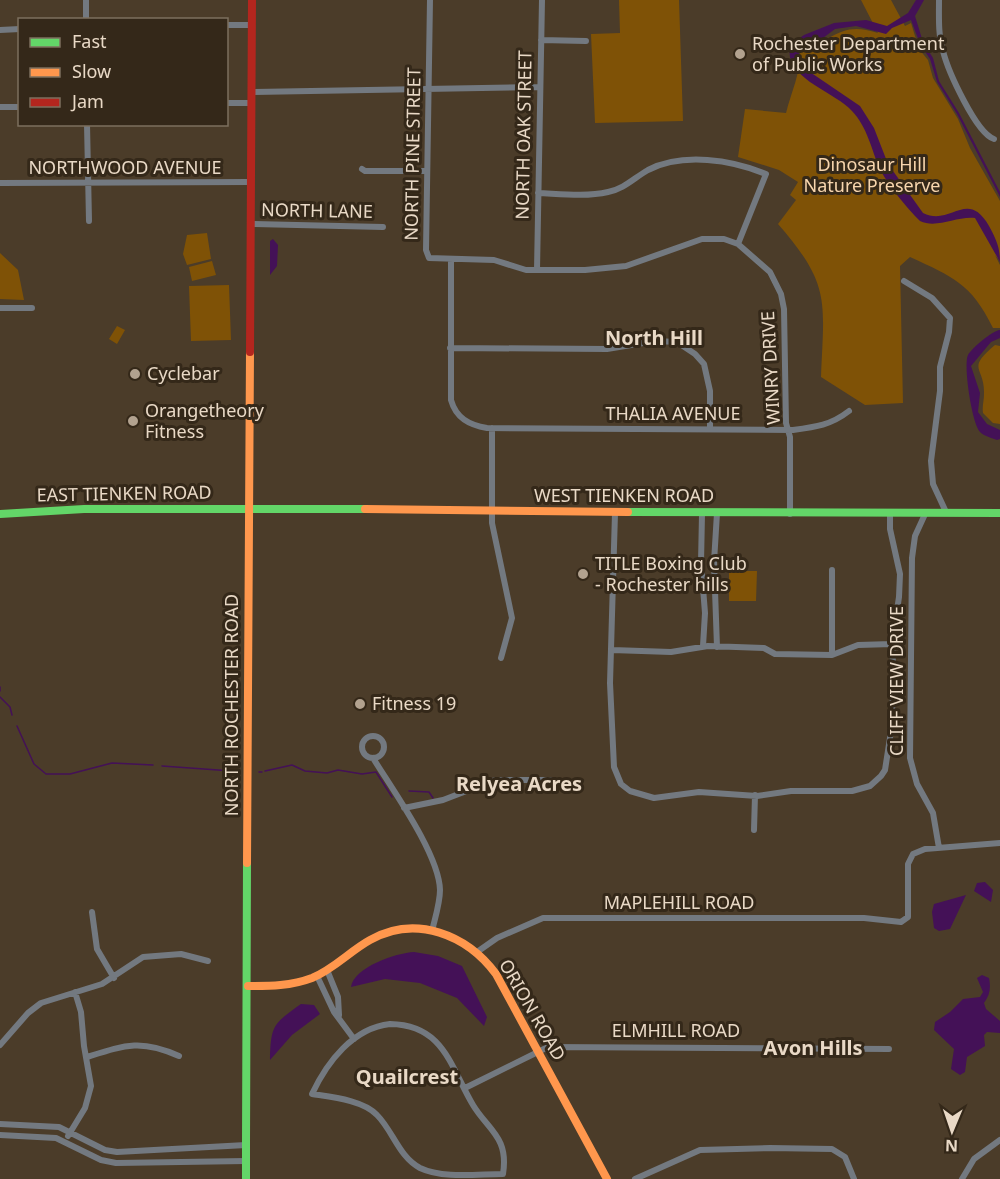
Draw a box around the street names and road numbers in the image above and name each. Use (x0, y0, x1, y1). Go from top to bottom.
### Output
street label: NORTH OAK STREET (510, 50, 536, 220)
street label: NORTH PINE STREET (398, 67, 426, 241)
street label: NORTHWOOD AVENUE (28, 155, 222, 179)
street label: NORTH LANE (261, 197, 373, 223)
street label: WINRY DRIVE (755, 311, 785, 426)
street label: THALIA AVENUE (606, 401, 741, 425)
street label: EAST TIENKEN ROAD (36, 479, 212, 507)
street label: WEST TIENKEN ROAD (534, 483, 714, 507)
street label: NORTH ROCHESTER ROAD (219, 594, 243, 816)
street label: CLIFF VIEW DRIVE (884, 606, 908, 756)
street label: MAPLEHILL ROAD (604, 890, 754, 914)
street label: ORION ROAD (494, 954, 572, 1065)
street label: ELMHILL ROAD (612, 1018, 740, 1042)

